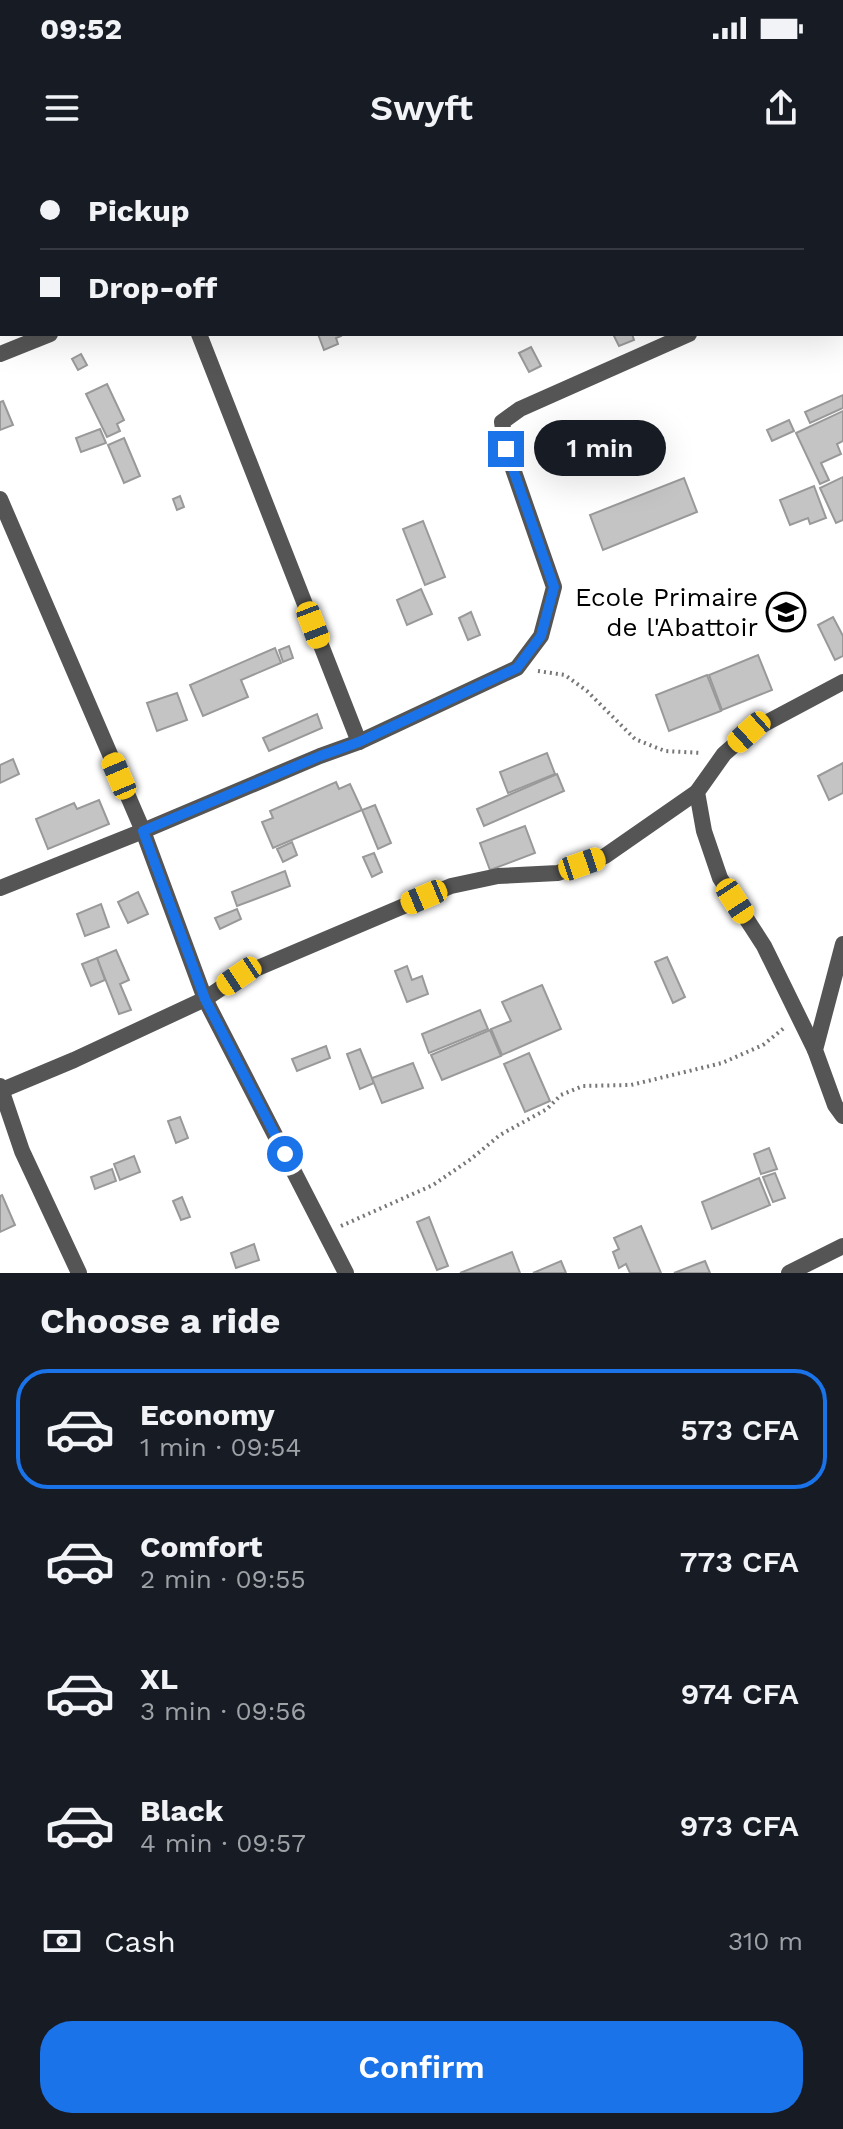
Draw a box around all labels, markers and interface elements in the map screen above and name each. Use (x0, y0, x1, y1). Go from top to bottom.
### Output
text: 09:52 (40, 11, 122, 46)
icon: menu (40, 86, 84, 130)
icon: share (759, 86, 803, 130)
text: Swyft (370, 87, 473, 129)
text: Pickup (88, 193, 190, 228)
text: Drop-off (88, 270, 217, 305)
callout: 1 min (534, 421, 666, 477)
route end (488, 431, 524, 467)
text: 1 min (567, 433, 633, 463)
place label: Ecole Primaire de l'Abattoir (575, 582, 758, 642)
school or university icon: Ecole Primaire de l'Abattoir (765, 591, 807, 633)
car (293, 598, 333, 652)
car (723, 707, 775, 757)
car (99, 749, 139, 803)
car (555, 845, 609, 883)
car (712, 874, 758, 928)
car (397, 877, 451, 917)
car (212, 953, 266, 999)
route start (267, 1136, 303, 1172)
text: Choose a ride (40, 1300, 280, 1342)
icon: car (44, 1393, 116, 1465)
text: Economy (140, 1397, 275, 1432)
text: 573 CFA (681, 1412, 799, 1447)
text: 1 min · 09:54 (140, 1432, 301, 1462)
icon: car (44, 1525, 116, 1597)
text: Comfort (140, 1529, 262, 1564)
text: 773 CFA (680, 1544, 799, 1579)
text: 2 min · 09:55 (140, 1564, 306, 1594)
icon: car (44, 1657, 116, 1729)
text: XL (140, 1661, 178, 1696)
text: 974 CFA (681, 1676, 799, 1711)
text: 3 min · 09:56 (140, 1696, 306, 1726)
icon: car (44, 1789, 116, 1861)
text: Black (140, 1793, 224, 1828)
text: 973 CFA (680, 1808, 799, 1843)
text: 4 min · 09:57 (140, 1828, 306, 1858)
icon: cash (40, 1919, 84, 1963)
text: Cash (104, 1924, 176, 1959)
text: 310 m (728, 1926, 803, 1956)
button: Confirm (40, 2021, 803, 2113)

